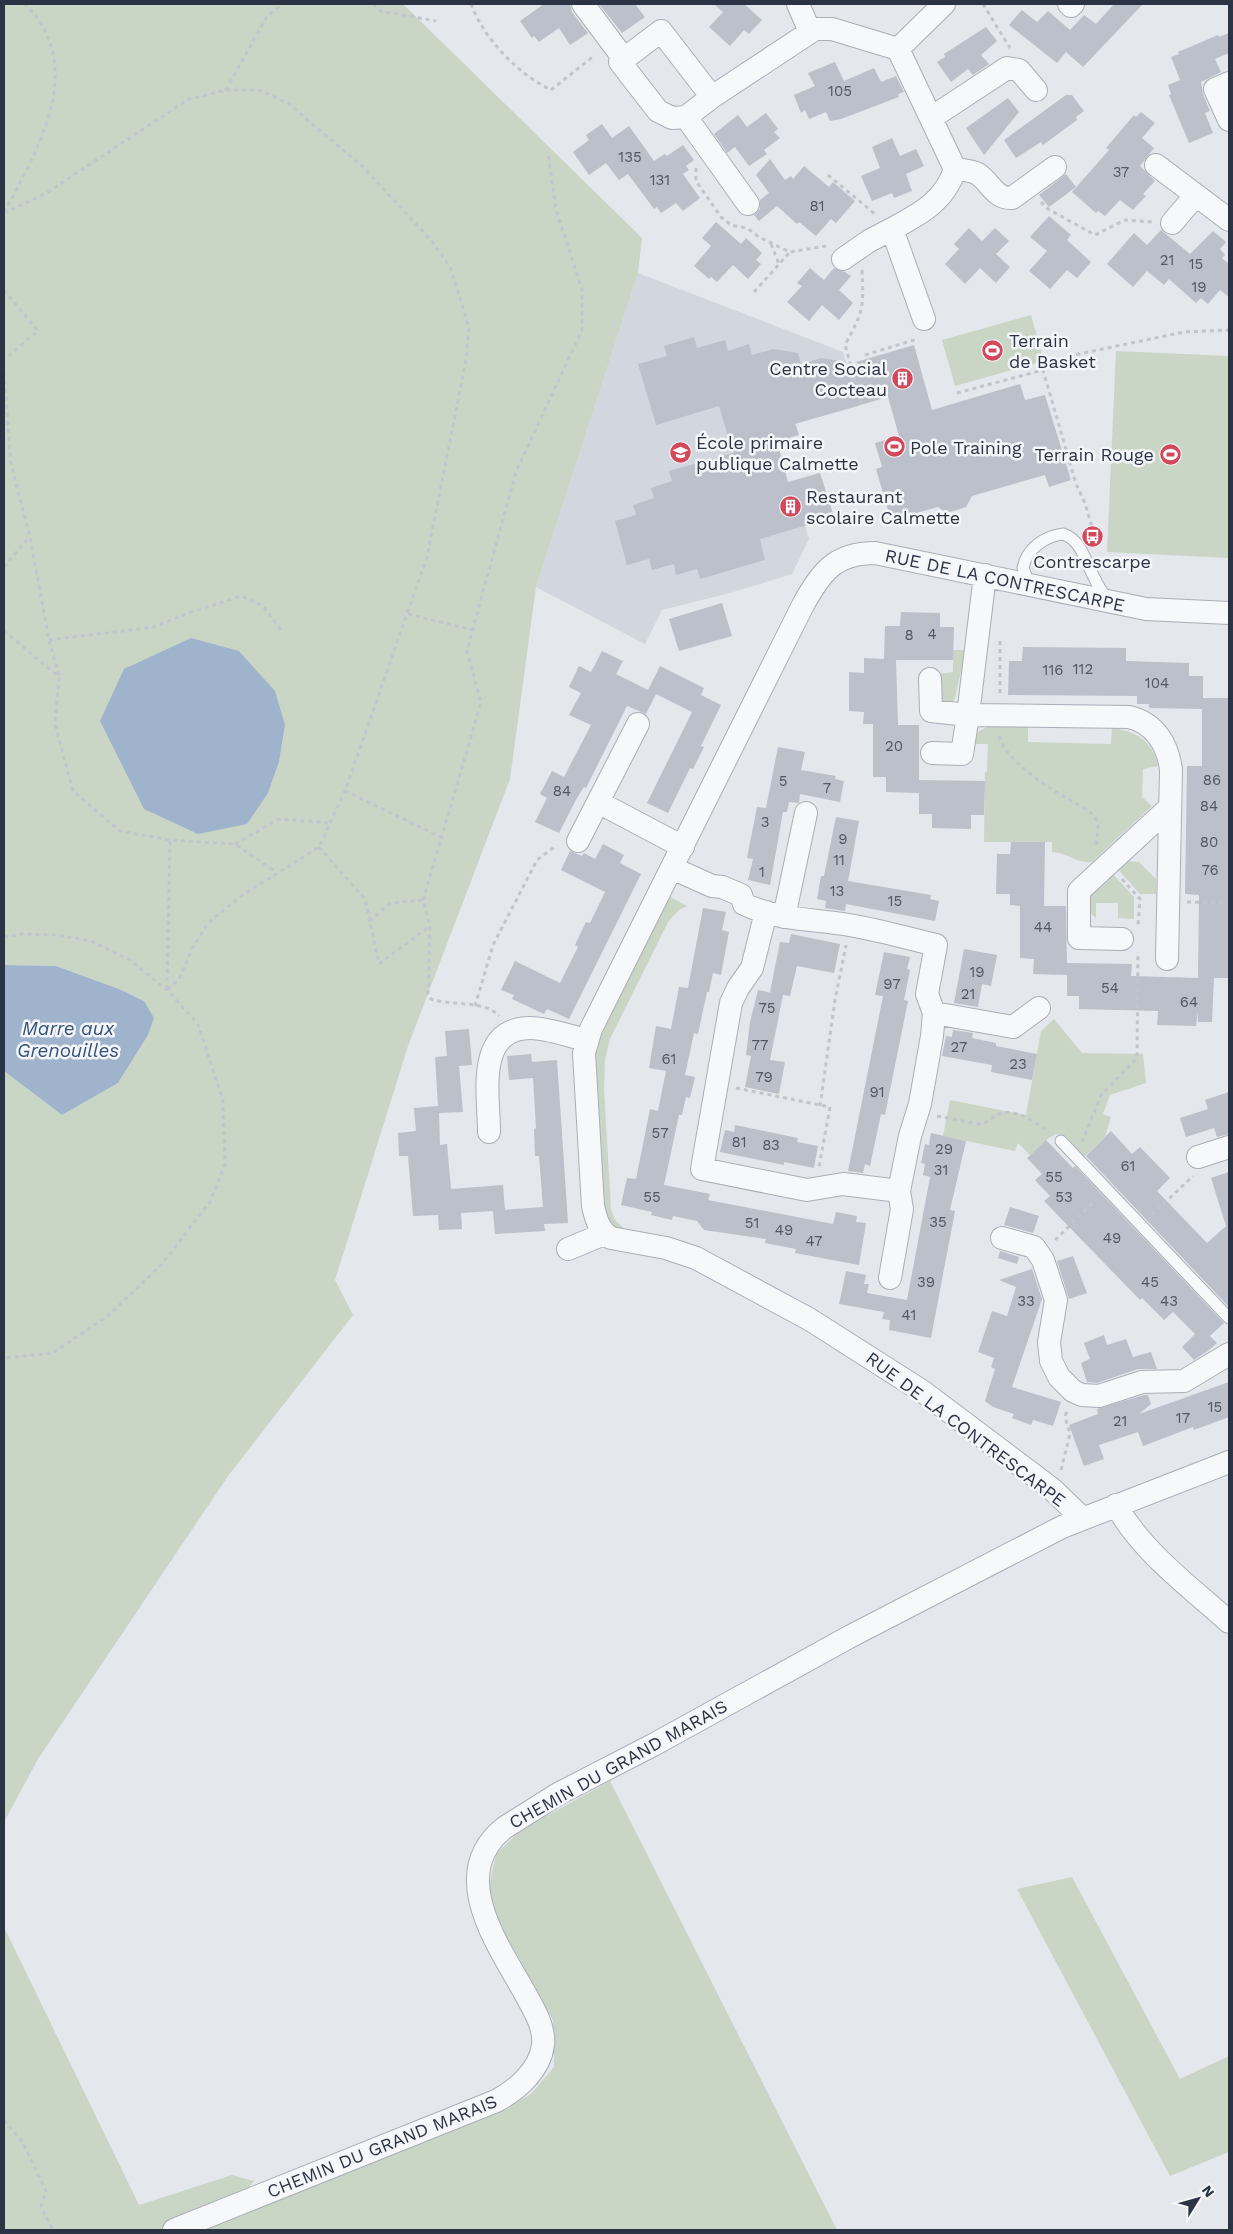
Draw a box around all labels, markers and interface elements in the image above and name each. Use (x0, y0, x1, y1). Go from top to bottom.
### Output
house number: 105 (828, 82, 852, 100)
house number: 135 (618, 148, 642, 166)
house number: 37 (1113, 163, 1129, 181)
house number: 131 (650, 171, 670, 189)
house number: 81 (809, 197, 825, 215)
house number: 21 (1160, 251, 1174, 269)
house number: 15 (1189, 255, 1203, 273)
house number: 19 (1191, 278, 1207, 296)
place label: Terrain de Basket (1009, 330, 1096, 372)
sports icon: Terrain de Basket (981, 338, 1005, 362)
place label: Centre Social Cocteau (769, 358, 887, 400)
building icon: Centre Social Cocteau (891, 366, 915, 390)
place label: École primaire publique Calmette (696, 432, 859, 474)
sports icon: Pole Training (882, 435, 906, 459)
place label: Pole Training (910, 437, 1022, 458)
school or university icon: École primaire publique Calmette (668, 440, 692, 464)
sports icon: Terrain Rouge (1158, 442, 1182, 466)
place label: Terrain Rouge (1034, 444, 1154, 465)
place label: Restaurant scolaire Calmette (806, 486, 960, 528)
building icon: Restaurant scolaire Calmette (778, 494, 802, 518)
bus stop icon: Contrescarpe (1080, 524, 1104, 548)
street label: RUE DE LA CONTRESCARPE (883, 544, 1127, 616)
place label: Contrescarpe (1033, 551, 1151, 572)
house number: 4 (927, 625, 937, 643)
house number: 8 (904, 626, 914, 644)
house number: 112 (1073, 660, 1093, 678)
house number: 116 (1043, 661, 1063, 679)
house number: 104 (1145, 674, 1169, 692)
house number: 20 (885, 737, 903, 755)
house number: 86 (1203, 771, 1221, 789)
house number: 5 (779, 772, 787, 790)
house number: 7 (823, 779, 831, 797)
house number: 84 (553, 782, 571, 800)
house number: 84 (1200, 797, 1218, 815)
house number: 3 (761, 813, 769, 831)
house number: 9 (838, 830, 848, 848)
house number: 80 (1200, 833, 1218, 851)
house number: 11 (833, 851, 845, 869)
house number: 76 (1201, 861, 1219, 879)
house number: 1 (759, 863, 765, 881)
house number: 13 (830, 882, 844, 900)
house number: 15 (888, 892, 902, 910)
house number: 44 (1034, 918, 1052, 936)
house number: 19 (969, 963, 985, 981)
house number: 97 (883, 975, 901, 993)
house number: 54 (1101, 979, 1119, 997)
house number: 21 (961, 985, 975, 1003)
house number: 64 (1180, 993, 1198, 1011)
house number: 75 (758, 999, 776, 1017)
water label: Marre aux Grenouilles (17, 1017, 119, 1062)
house number: 77 (752, 1036, 768, 1054)
house number: 27 (951, 1038, 967, 1056)
house number: 61 (662, 1050, 676, 1068)
house number: 23 (1009, 1055, 1027, 1073)
house number: 79 (755, 1068, 773, 1086)
house number: 91 (869, 1083, 885, 1101)
house number: 57 (651, 1124, 669, 1142)
house number: 81 (731, 1133, 747, 1151)
house number: 83 (762, 1136, 780, 1154)
house number: 29 (935, 1140, 953, 1158)
house number: 61 (1121, 1157, 1135, 1175)
house number: 31 (934, 1161, 948, 1179)
house number: 55 (1045, 1168, 1063, 1186)
house number: 55 (643, 1188, 661, 1206)
house number: 53 (1055, 1188, 1073, 1206)
house number: 35 (929, 1213, 947, 1231)
house number: 51 (745, 1214, 759, 1232)
house number: 49 (775, 1221, 793, 1239)
house number: 49 (1103, 1229, 1121, 1247)
house number: 47 (806, 1232, 822, 1250)
house number: 39 (917, 1273, 935, 1291)
house number: 45 (1141, 1273, 1159, 1291)
house number: 33 (1017, 1292, 1035, 1310)
house number: 43 (1160, 1292, 1178, 1310)
house number: 41 (902, 1306, 916, 1324)
street label: RUE DE LA CONTRESCARPE (862, 1347, 1070, 1511)
house number: 15 (1208, 1398, 1222, 1416)
house number: 17 (1176, 1409, 1190, 1427)
house number: 21 (1113, 1412, 1127, 1430)
street label: CHEMIN DU GRAND MARAIS (505, 1695, 731, 1833)
street label: CHEMIN DU GRAND MARAIS (264, 2090, 500, 2202)
north arrow (1173, 2174, 1223, 2224)
text: N (1199, 2182, 1218, 2200)

